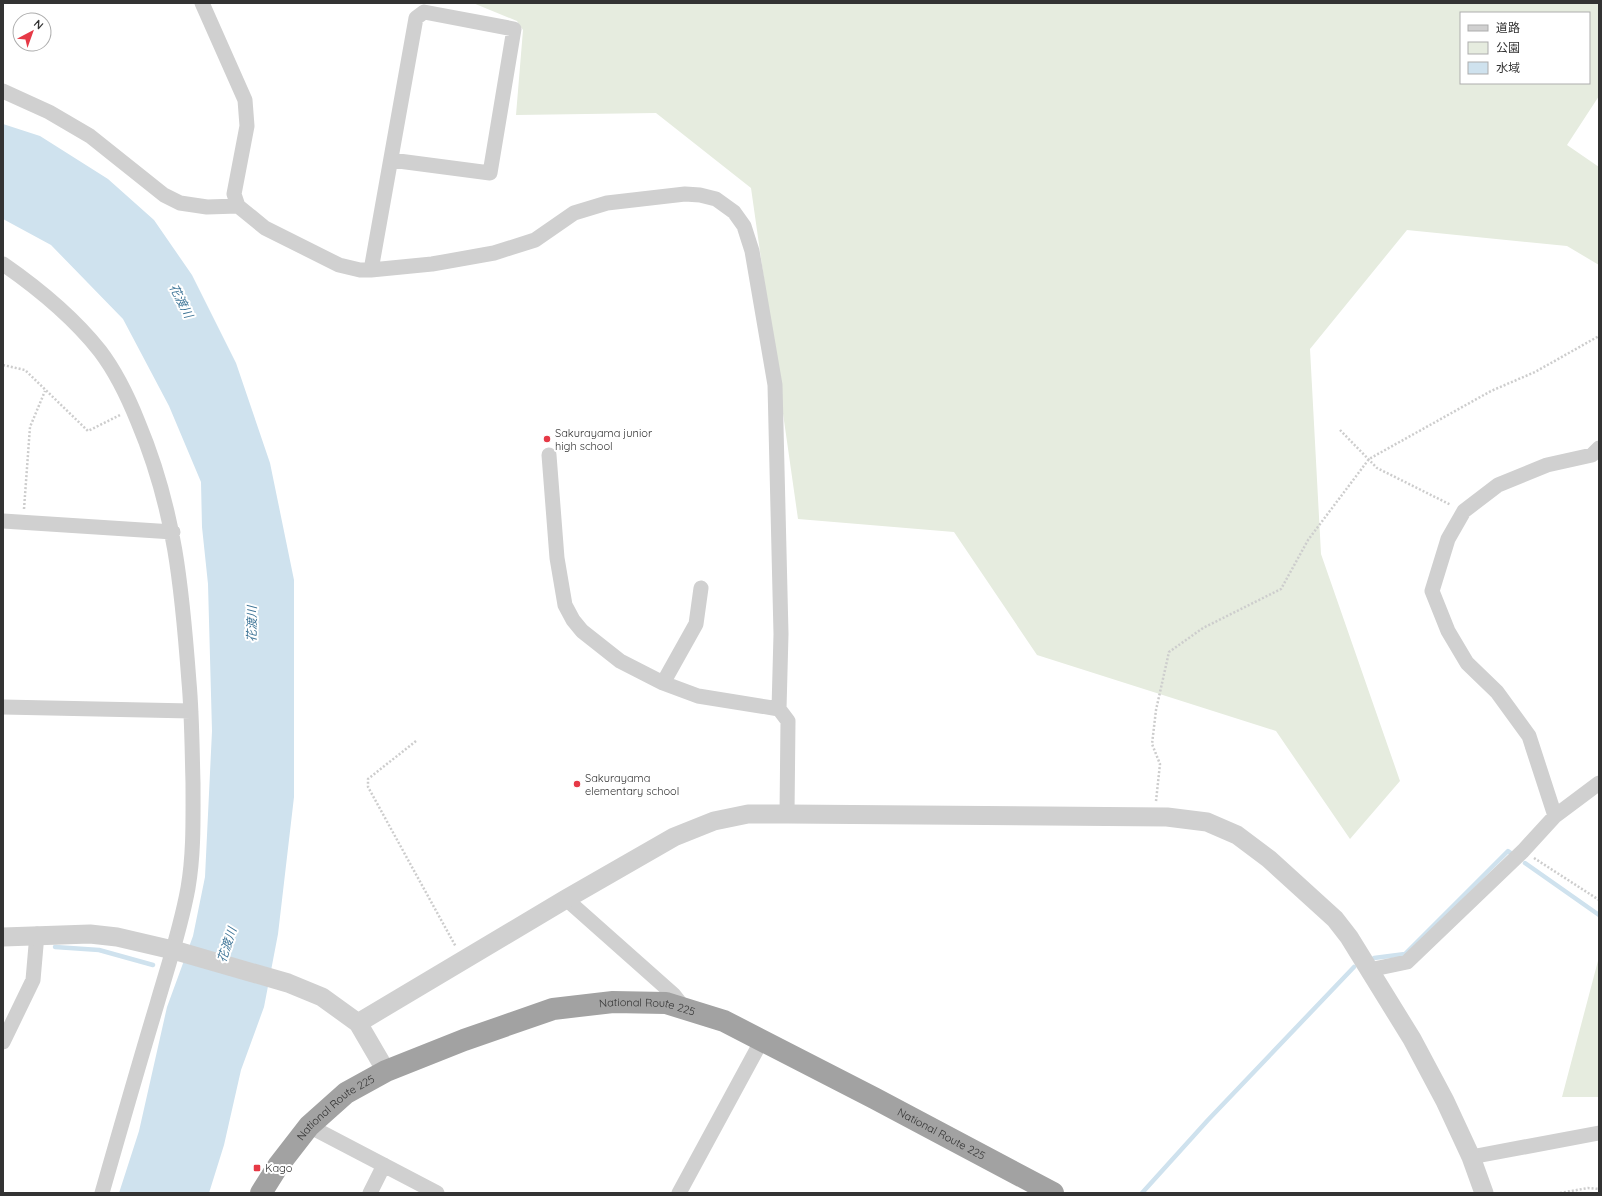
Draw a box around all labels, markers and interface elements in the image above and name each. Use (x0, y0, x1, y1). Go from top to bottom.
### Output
north arrow (12, 12, 52, 52)
legend (1460, 12, 1590, 84)
text: N (31, 17, 46, 32)
text: 道路 (1496, 20, 1520, 35)
text: 公園 (1496, 40, 1520, 55)
text: 水域 (1496, 60, 1520, 75)
water label: 花渡川 (167, 281, 197, 322)
place label: Sakurayama junior high school (555, 426, 653, 453)
marker: Sakurayama junior high school (542, 434, 552, 444)
water label: 花渡川 (244, 604, 259, 642)
place label: Sakurayama elementary school (585, 771, 679, 798)
marker: Sakurayama elementary school (572, 779, 582, 789)
water label: 花渡川 (214, 924, 240, 964)
street label: National Route 225 (598, 995, 697, 1019)
street label: National Route 225 (294, 1072, 377, 1143)
street label: National Route 225 (895, 1105, 988, 1163)
place label: Kago (265, 1161, 293, 1175)
marker: Kago (252, 1163, 262, 1173)

